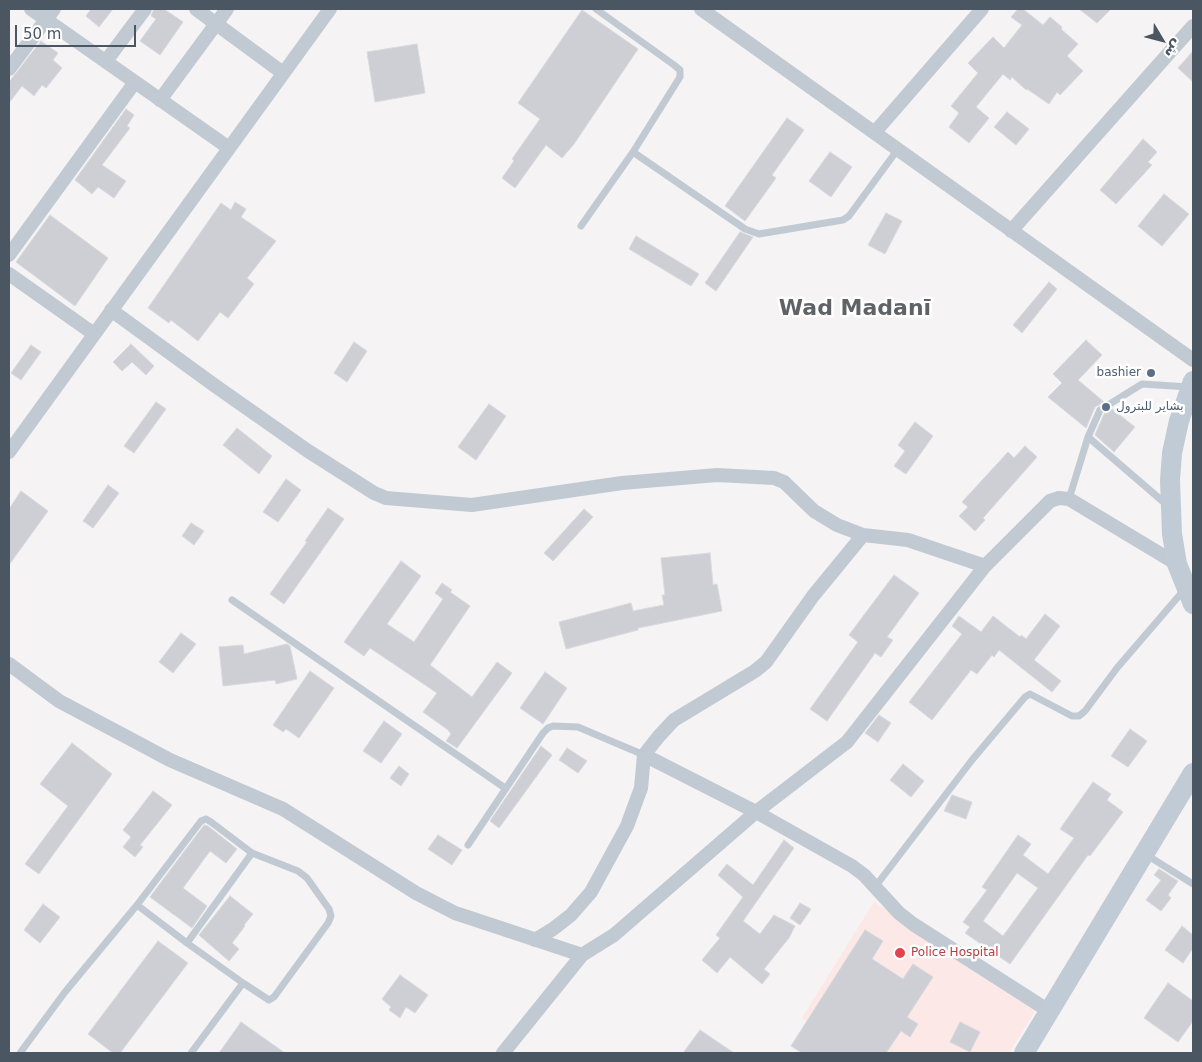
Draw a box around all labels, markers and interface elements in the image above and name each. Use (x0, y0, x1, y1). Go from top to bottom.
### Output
scale bar (18, 15, 139, 47)
north arrow (1137, 15, 1187, 65)
text: 50 m (23, 25, 61, 43)
text: ش (1162, 36, 1186, 62)
district label: Wad Madanī (779, 296, 931, 322)
place label: bashier (1097, 366, 1141, 380)
marker: bashier (1145, 367, 1157, 379)
place label: بشاير للبترول (1116, 400, 1183, 414)
marker: بشاير للبترول (1100, 401, 1112, 413)
marker: Police Hospital (893, 946, 907, 960)
place label: Police Hospital (911, 946, 999, 960)

